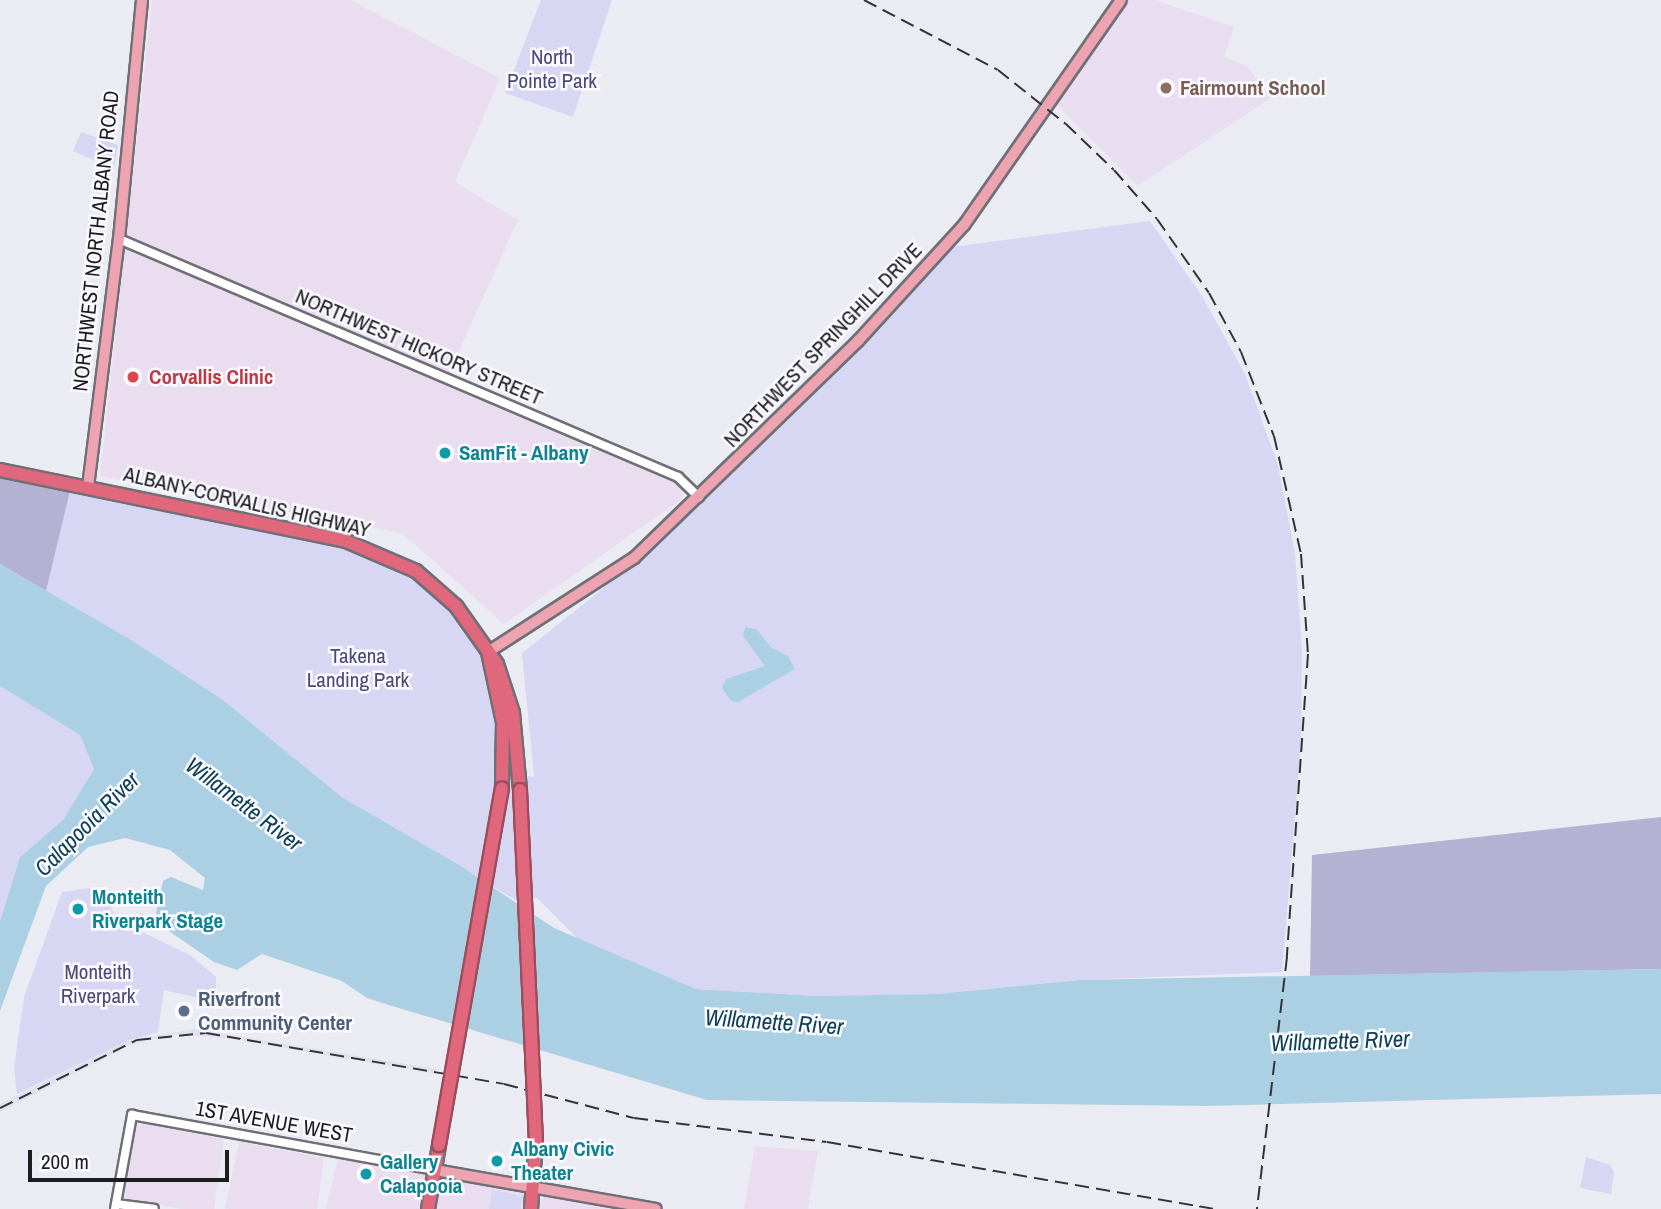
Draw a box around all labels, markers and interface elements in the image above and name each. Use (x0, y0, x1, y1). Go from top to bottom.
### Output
park label: North Pointe Park (507, 44, 597, 94)
place label: Fairmount School (1180, 75, 1326, 101)
marker: Fairmount School (1158, 80, 1174, 96)
street label: NORTHWEST NORTH ALBANY ROAD (68, 89, 124, 393)
street label: NORTHWEST SPRINGHILL DRIVE (718, 237, 928, 453)
street label: NORTHWEST HICKORY STREET (291, 283, 547, 411)
place label: Corvallis Clinic (149, 364, 273, 390)
marker: Corvallis Clinic (123, 367, 143, 387)
place label: SamFit - Albany (459, 440, 589, 466)
marker: SamFit - Albany (437, 445, 453, 461)
street label: ALBANY-CORVALLIS HIGHWAY (121, 461, 373, 543)
park label: Takena Landing Park (307, 643, 409, 693)
water label: Willamette River (180, 751, 308, 857)
water label: Calapooia River (29, 766, 145, 882)
place label: Monteith Riverpark Stage (92, 884, 223, 934)
marker: Monteith Riverpark Stage (70, 901, 86, 917)
park label: Monteith Riverpark (61, 959, 135, 1009)
place label: Riverfront Community Center (198, 986, 352, 1036)
marker: Riverfront Community Center (176, 1003, 192, 1019)
water label: Willamette River (704, 1003, 844, 1041)
water label: Willamette River (1270, 1025, 1410, 1057)
street label: 1ST AVENUE WEST (193, 1096, 355, 1148)
scale bar (32, 1136, 233, 1180)
place label: Albany Civic Theater (511, 1136, 614, 1186)
text: 200 m (41, 1147, 89, 1176)
place label: Gallery Calapooia (380, 1149, 462, 1199)
marker: Albany Civic Theater (489, 1153, 505, 1169)
marker: Gallery Calapooia (358, 1166, 374, 1182)

